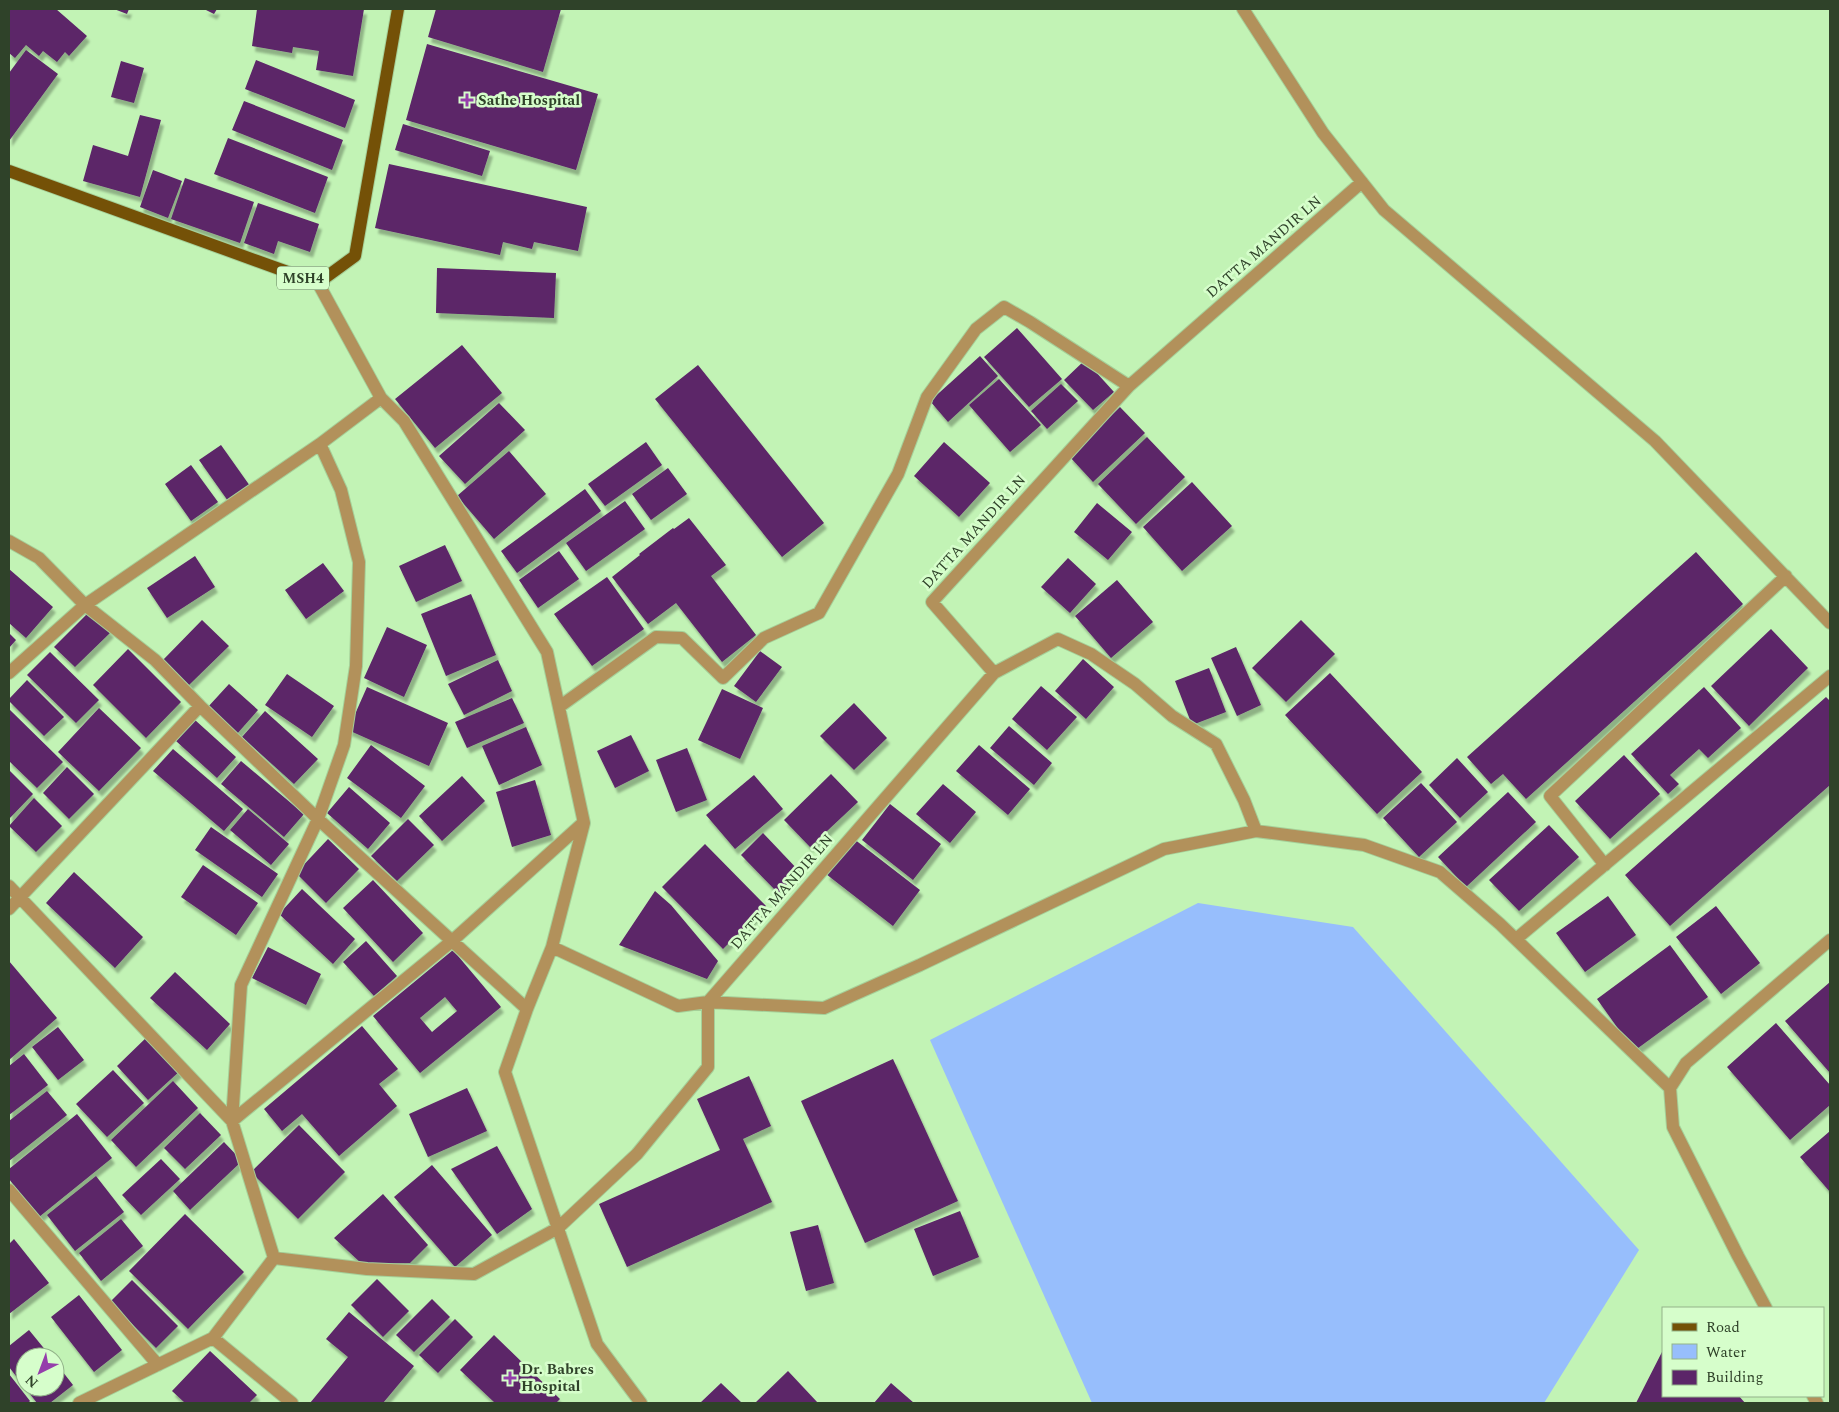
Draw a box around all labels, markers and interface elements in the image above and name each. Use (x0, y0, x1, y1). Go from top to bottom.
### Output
place label: Sathe Hospital (478, 89, 580, 112)
marker: Sathe Hospital (460, 93, 474, 107)
street label: DATTA MANDIR LN (1201, 190, 1327, 304)
road number: MSH4 (277, 266, 329, 290)
street label: DATTA MANDIR LN (916, 470, 1032, 594)
street label: DATTA MANDIR LN (725, 829, 839, 955)
legend (1662, 1307, 1824, 1397)
text: Road (1706, 1316, 1740, 1339)
text: Water (1706, 1341, 1746, 1364)
north arrow (15, 1347, 65, 1397)
place label: Dr. Babres Hospital (521, 1358, 594, 1398)
text: Building (1706, 1366, 1763, 1389)
text: N (20, 1370, 43, 1393)
marker: Dr. Babres Hospital (503, 1371, 517, 1385)

